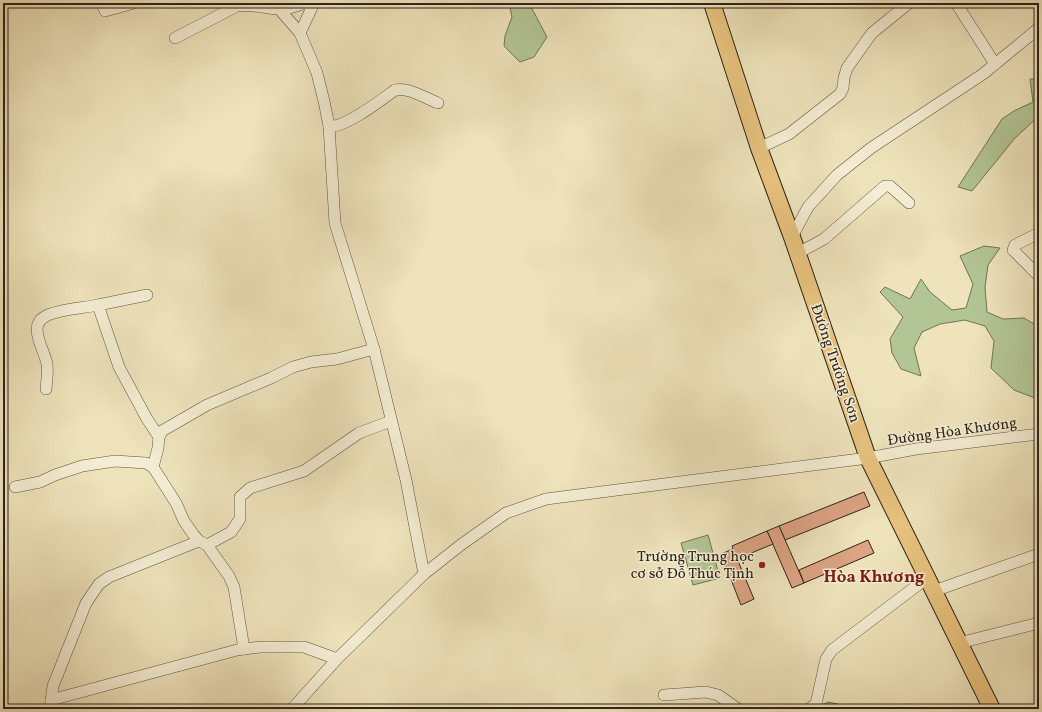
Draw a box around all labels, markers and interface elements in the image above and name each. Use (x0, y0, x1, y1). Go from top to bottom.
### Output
street label: Đường Trường Sơn (804, 301, 865, 426)
street label: Đường Hòa Khương (886, 413, 1019, 452)
place label: Trường Trung học cơ sở Đỗ Thúc Tịnh (631, 547, 754, 585)
marker: Trường Trung học cơ sở Đỗ Thúc Tịnh (757, 560, 767, 570)
district label: Hòa Khương (824, 566, 924, 589)

